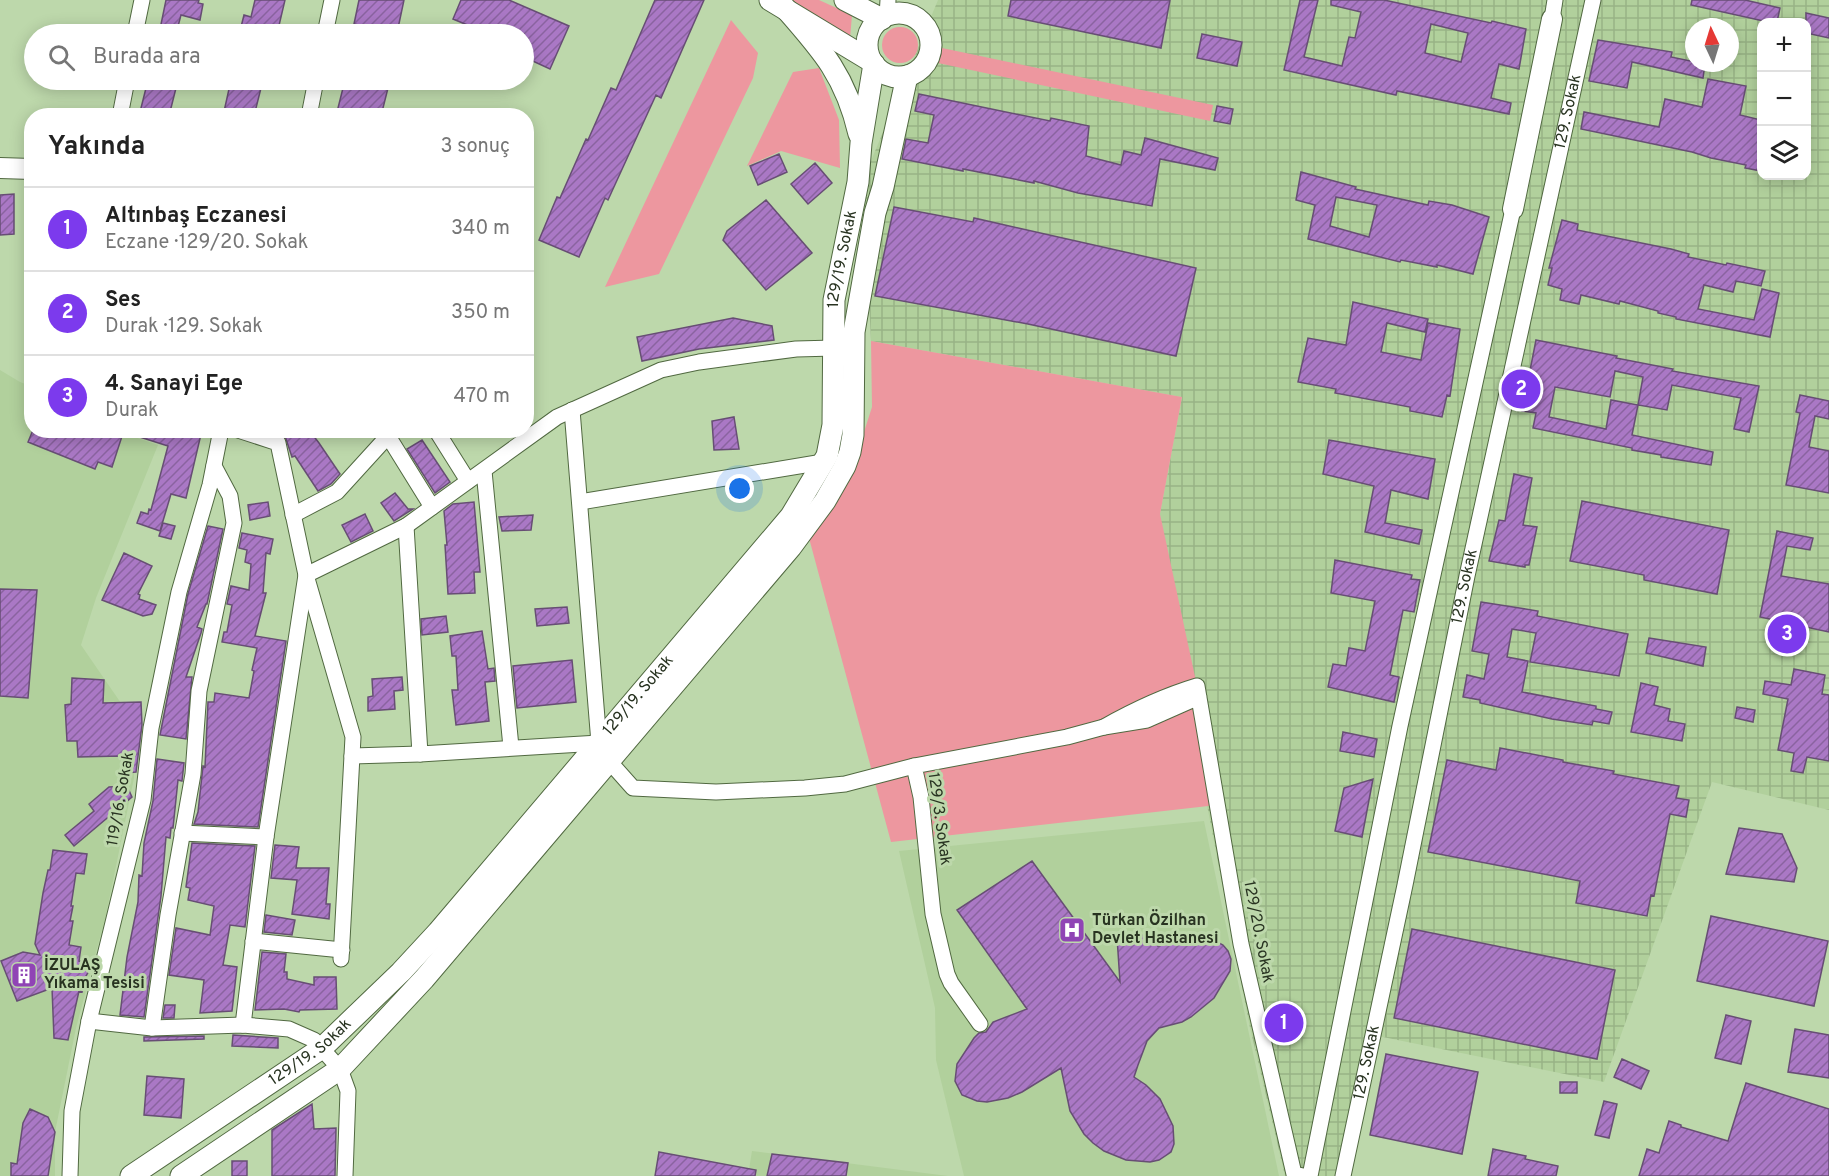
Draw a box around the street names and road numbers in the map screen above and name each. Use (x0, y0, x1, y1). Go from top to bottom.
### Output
street label: 129. Sokak (1551, 72, 1586, 151)
street label: 129/19. Sokak (824, 208, 862, 308)
street label: 129. Sokak (1448, 547, 1483, 626)
street label: 129/19. Sokak (599, 651, 678, 740)
street label: 119/16. Sokak (103, 750, 139, 848)
street label: 129/3. Sokak (923, 771, 955, 867)
street label: 129/20. Sokak (1238, 879, 1278, 985)
street label: 129/19. Sokak (265, 1015, 356, 1091)
street label: 129. Sokak (1349, 1023, 1385, 1102)

